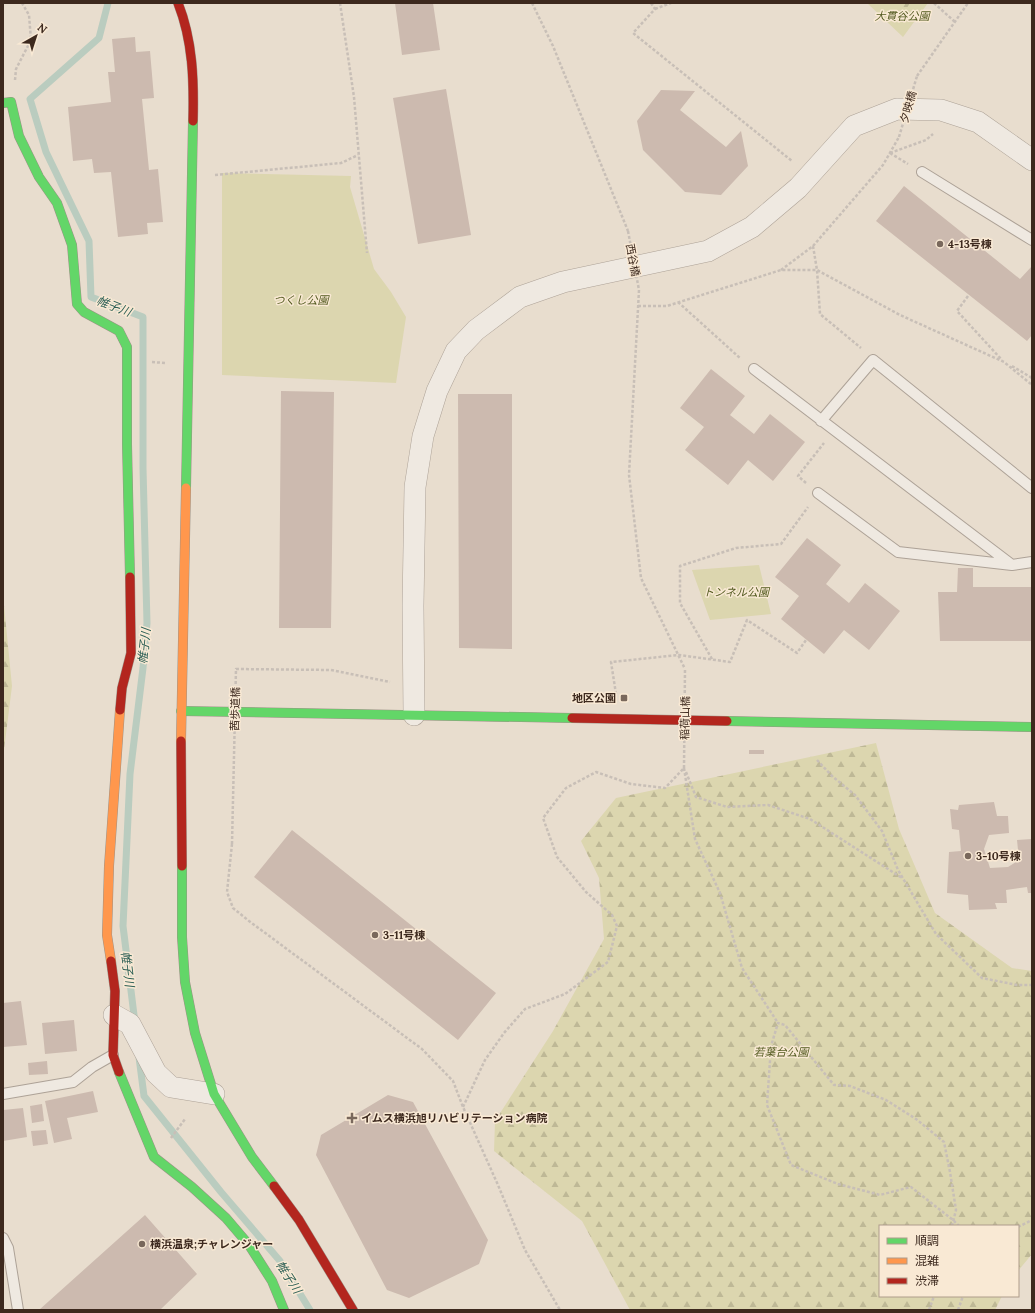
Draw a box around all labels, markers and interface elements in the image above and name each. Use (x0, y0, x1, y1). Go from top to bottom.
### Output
park label: 大貫谷公園 (875, 9, 931, 23)
north arrow (16, 16, 56, 56)
text: N (35, 20, 50, 37)
street label: 夕映橋 (897, 89, 919, 125)
place label: 4-13号棟 (948, 237, 992, 251)
marker: 4-13号棟 (935, 239, 945, 249)
street label: 西谷橋 (623, 242, 643, 278)
water label: 帷子川 (95, 293, 135, 320)
park label: つくし公園 (274, 293, 330, 307)
park label: トンネル公園 (703, 585, 771, 599)
water label: 帷子川 (135, 625, 154, 665)
street label: 茜歩道橋 (228, 687, 242, 731)
place label: 地区公園 (572, 691, 616, 705)
marker: 地区公園 (619, 693, 629, 703)
street label: 稲荷山橋 (678, 696, 692, 740)
place label: 3-10号棟 (976, 849, 1021, 863)
marker: 3-10号棟 (963, 851, 973, 861)
place label: 3-11号棟 (383, 928, 425, 942)
marker: 3-11号棟 (370, 930, 380, 940)
water label: 帷子川 (118, 950, 138, 990)
park label: 若葉台公園 (754, 1045, 810, 1059)
place label: イムス横浜旭リハビリテーション病院 (361, 1111, 548, 1125)
marker: イムス横浜旭リハビリテーション病院 (346, 1112, 358, 1124)
legend (879, 1225, 1019, 1297)
text: 順調 (915, 1233, 939, 1248)
place label: 横浜温泉;チャレンジャー (150, 1237, 273, 1251)
marker: 横浜温泉;チャレンジャー (137, 1239, 147, 1249)
text: 混雑 (915, 1253, 939, 1268)
water label: 帷子川 (273, 1258, 306, 1298)
text: 渋滞 (915, 1273, 939, 1288)

